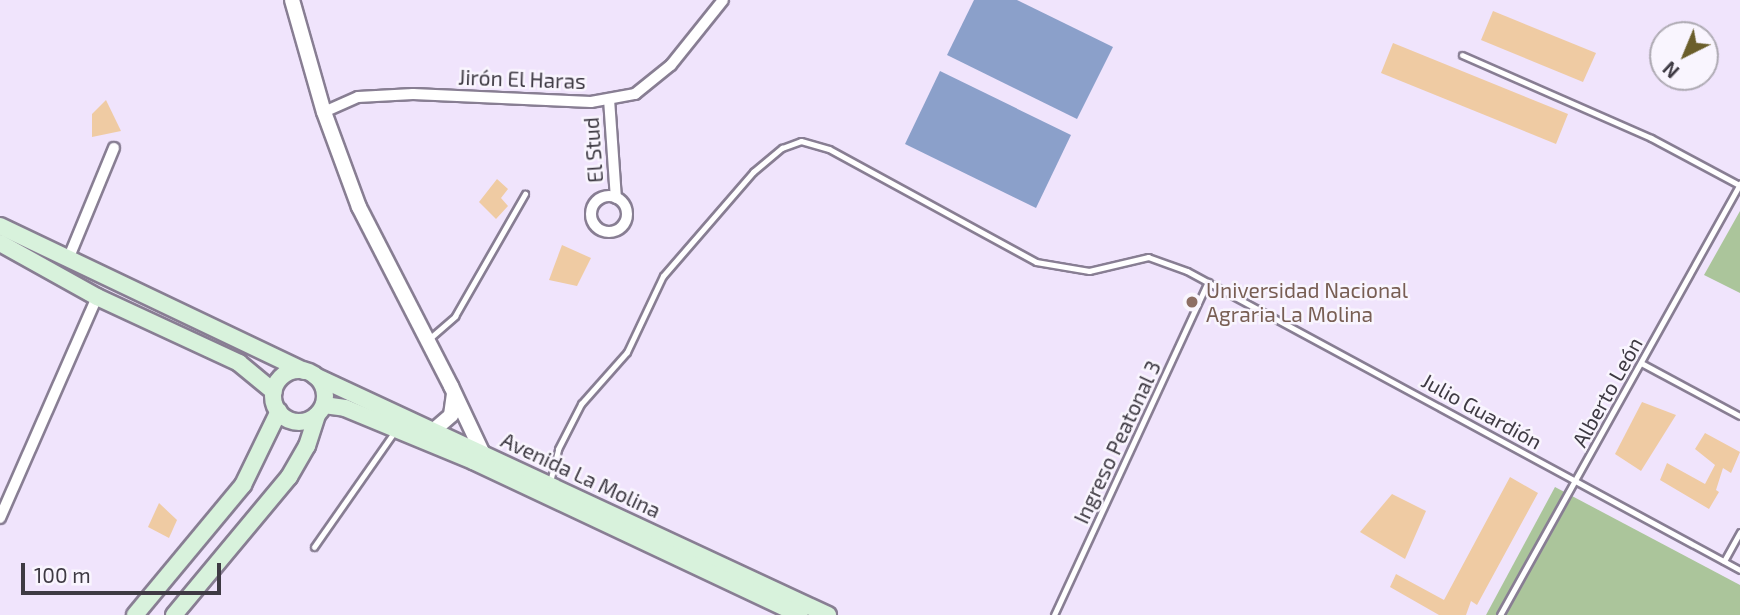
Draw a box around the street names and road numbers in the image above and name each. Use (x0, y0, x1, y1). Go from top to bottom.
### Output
street label: Jirón El Haras (458, 64, 586, 94)
street label: El Stud (578, 116, 608, 184)
street label: Alberto León (1566, 333, 1648, 451)
street label: Ingreso Peatonal 3 (1068, 356, 1166, 528)
street label: Julio Guardión (1418, 368, 1546, 454)
street label: Avenida La Molina (497, 427, 665, 523)

